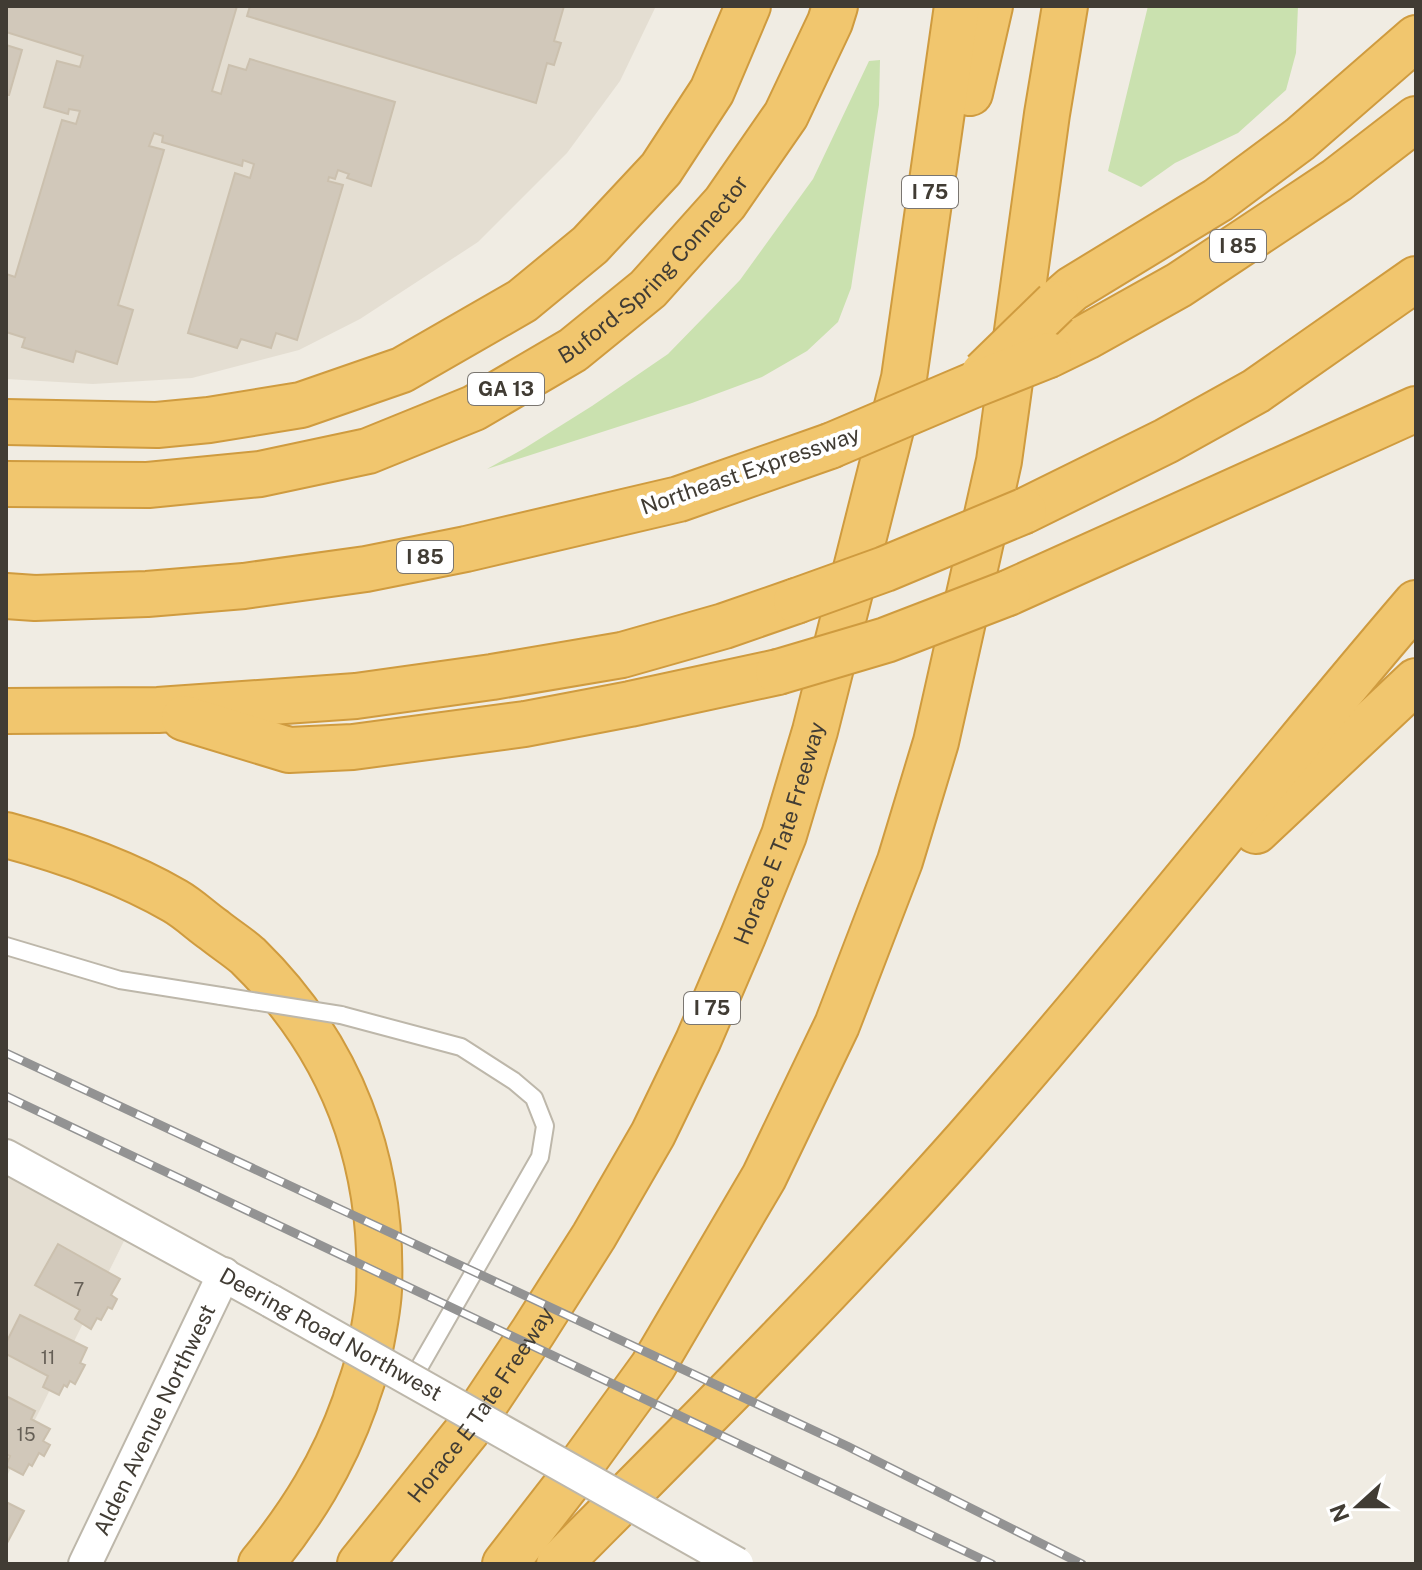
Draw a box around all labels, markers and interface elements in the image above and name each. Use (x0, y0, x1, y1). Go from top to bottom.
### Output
street label: Buford-Spring Connector (553, 170, 753, 369)
road number: I 75 (902, 176, 958, 208)
road number: I 85 (1210, 230, 1266, 262)
road number: GA 13 (468, 373, 544, 405)
street label: Northeast Expressway (637, 420, 863, 520)
road number: I 85 (397, 541, 453, 573)
street label: Horace E Tate Freeway (728, 719, 830, 948)
road number: I 75 (684, 992, 740, 1024)
street label: Deering Road Northwest (215, 1262, 447, 1406)
house number: 7 (74, 1279, 84, 1300)
street label: Alden Avenue Northwest (88, 1300, 221, 1539)
street label: Horace E Tate Freeway (402, 1302, 559, 1508)
house number: 11 (41, 1347, 55, 1368)
house number: 15 (17, 1424, 35, 1445)
north arrow (1318, 1466, 1398, 1546)
text: N (1324, 1500, 1355, 1526)

